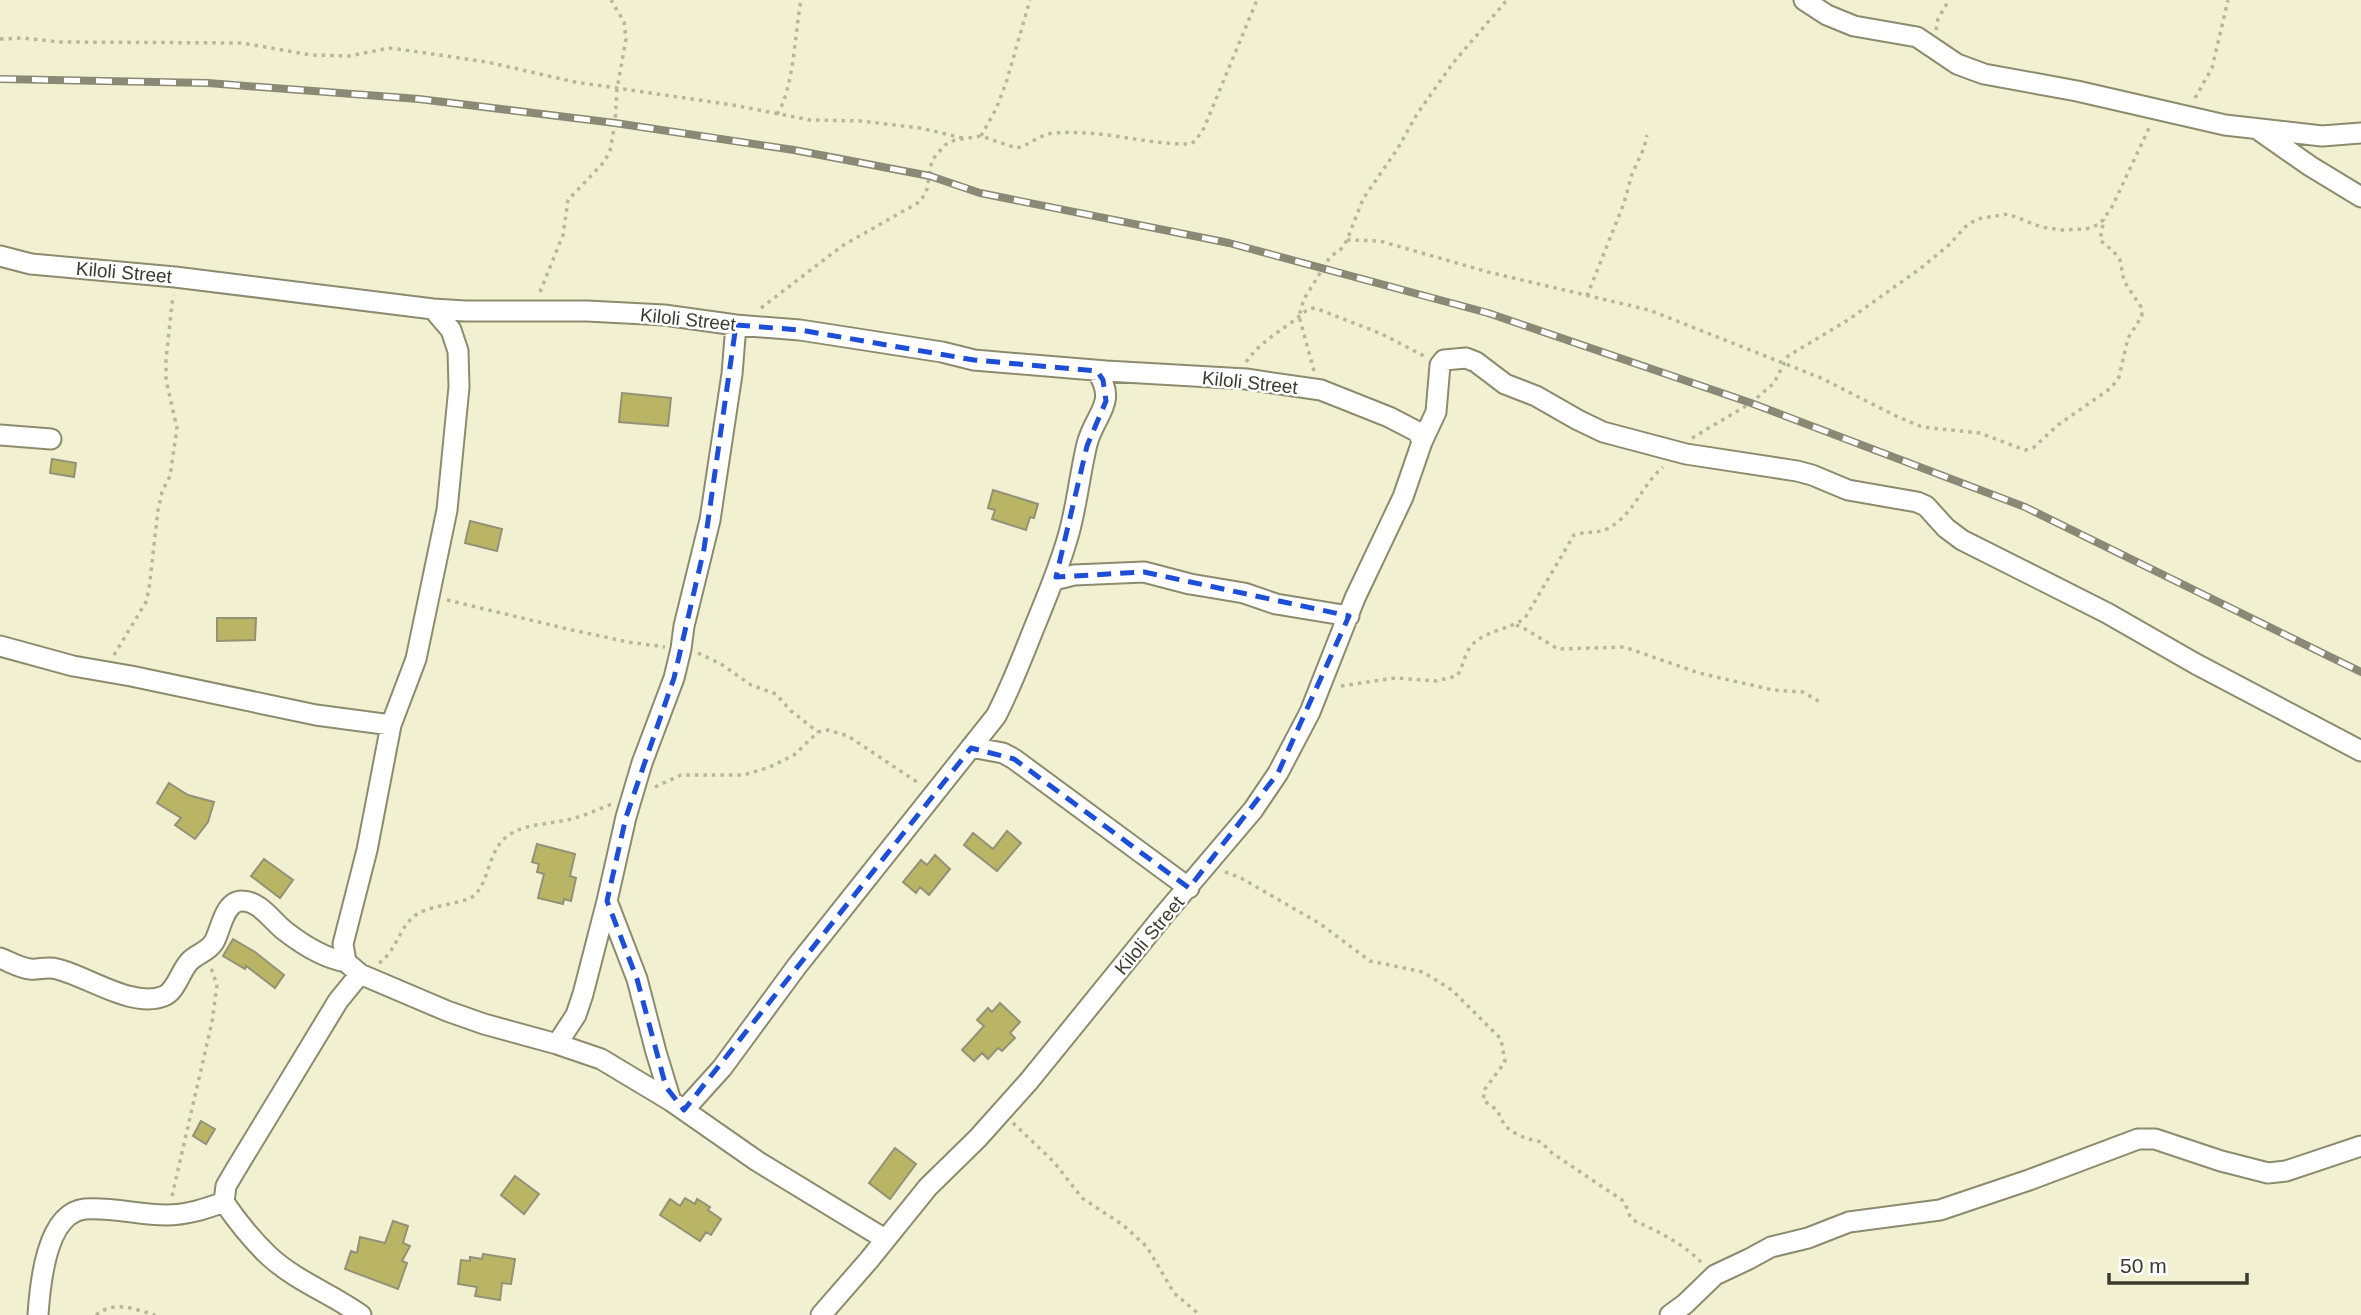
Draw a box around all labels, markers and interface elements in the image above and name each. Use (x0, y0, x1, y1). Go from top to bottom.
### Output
street label: Kiloli Street (75, 258, 173, 287)
street label: Kiloli Street (639, 304, 738, 335)
street label: Kiloli Street (1201, 367, 1300, 398)
street label: Kiloli Street (1110, 891, 1189, 979)
scale bar (2109, 1242, 2247, 1286)
text: 50 m (2120, 1254, 2167, 1277)

